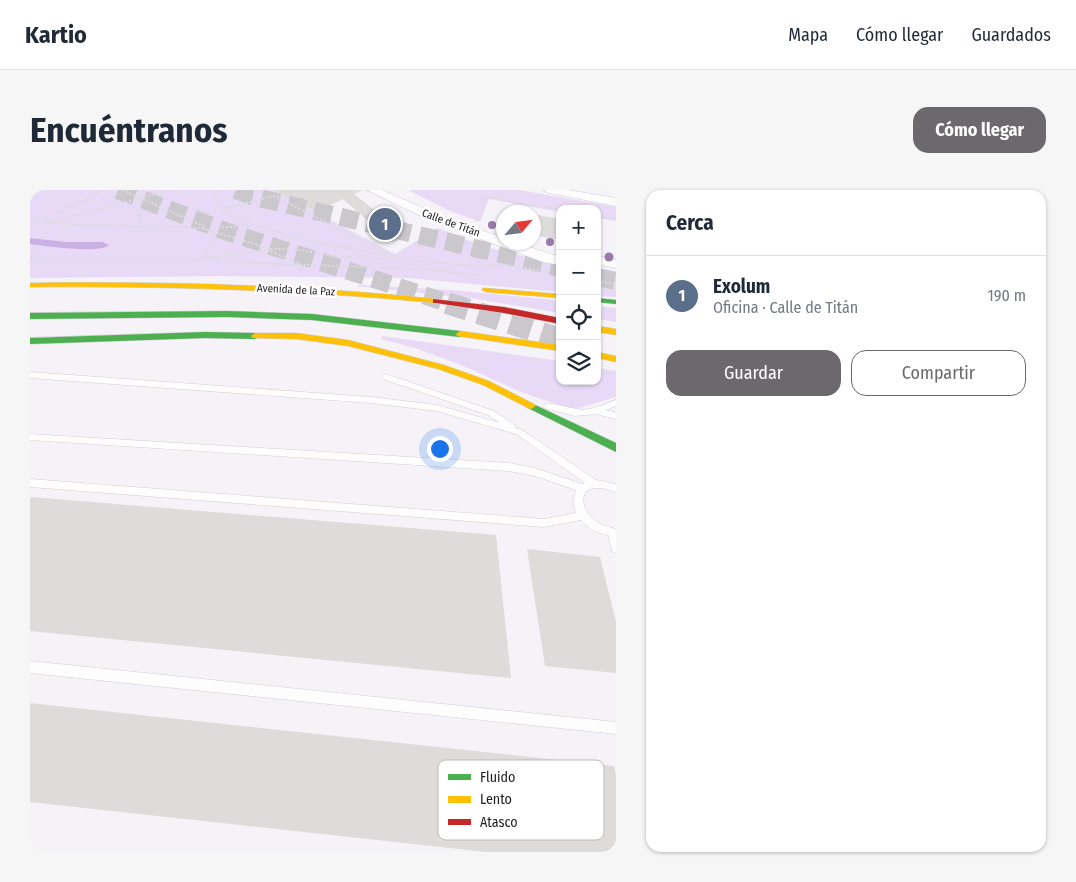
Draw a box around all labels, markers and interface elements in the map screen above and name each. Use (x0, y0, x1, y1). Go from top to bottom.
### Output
text: Kartio (25, 21, 87, 49)
text: Mapa (788, 24, 828, 46)
text: Cómo llegar (856, 24, 943, 46)
text: Guardados (971, 24, 1051, 46)
button: Cómo llegar (913, 107, 1046, 153)
text: Encuéntranos (30, 109, 228, 151)
pin: 1 (369, 205, 401, 243)
north arrow (496, 205, 541, 250)
map controls (556, 205, 601, 385)
button: + (556, 205, 601, 250)
street label: Calle de Titán (420, 206, 482, 240)
text: Cerca (666, 210, 714, 236)
button: − (556, 250, 601, 295)
text: Exolum (713, 275, 770, 298)
street label: Avenida de la Paz (257, 281, 336, 299)
text: 1 (679, 286, 685, 305)
text: 190 m (988, 286, 1026, 305)
button: locate (556, 295, 601, 340)
text: Oficina · Calle de Titán (713, 298, 858, 317)
button: layers (556, 340, 601, 385)
button: Guardar (666, 350, 841, 396)
button: Compartir (851, 350, 1026, 396)
your location (427, 436, 453, 462)
legend (438, 760, 604, 840)
text: Fluido (480, 769, 515, 786)
text: Lento (480, 791, 512, 808)
text: Atasco (480, 814, 518, 831)

